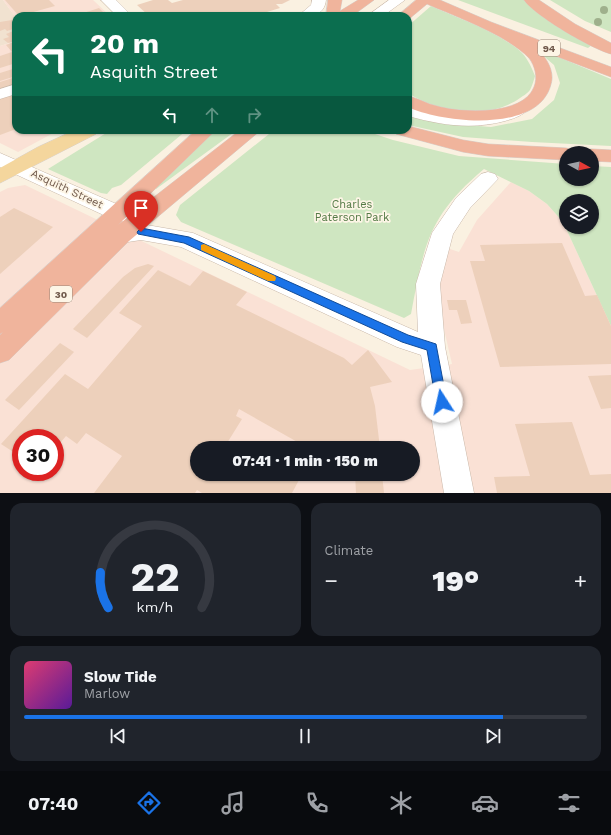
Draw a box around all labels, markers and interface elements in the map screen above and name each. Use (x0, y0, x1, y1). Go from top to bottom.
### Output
text: 20 m (90, 27, 159, 60)
icon: left (24, 28, 76, 80)
road number: 94 (538, 40, 560, 56)
text: Asquith Street (90, 61, 217, 82)
icon: left (159, 104, 181, 126)
icon: ahead (201, 104, 223, 126)
icon: right (243, 104, 265, 126)
north arrow (559, 146, 599, 186)
map controls (559, 146, 599, 234)
street label: Asquith Street (29, 167, 105, 212)
pin (124, 191, 158, 232)
button: layers (559, 194, 599, 234)
icon: arrive (130, 197, 152, 219)
park label: Charles Paterson Park (315, 198, 389, 224)
road number: 30 (50, 286, 72, 302)
position arrow (421, 381, 463, 423)
speed limit sign: 30 (12, 429, 64, 481)
text: 07:41 · 1 min · 150 m (232, 452, 378, 470)
text: Climate (325, 543, 373, 558)
text: 22 (130, 551, 180, 600)
text: 19° (432, 563, 479, 598)
text: − (325, 568, 338, 593)
text: + (574, 568, 587, 593)
text: km/h (137, 598, 174, 614)
text: Slow Tide (84, 668, 157, 686)
text: Marlow (84, 686, 130, 701)
icon: previous (107, 725, 129, 747)
icon: pause (294, 725, 316, 747)
icon: next (482, 725, 504, 747)
icon: directions (135, 789, 163, 817)
icon: music (219, 789, 247, 817)
icon: phone (303, 789, 331, 817)
icon: climate (387, 789, 415, 817)
icon: car (471, 789, 499, 817)
icon: filters (555, 789, 583, 817)
text: 07:40 (28, 793, 78, 814)

